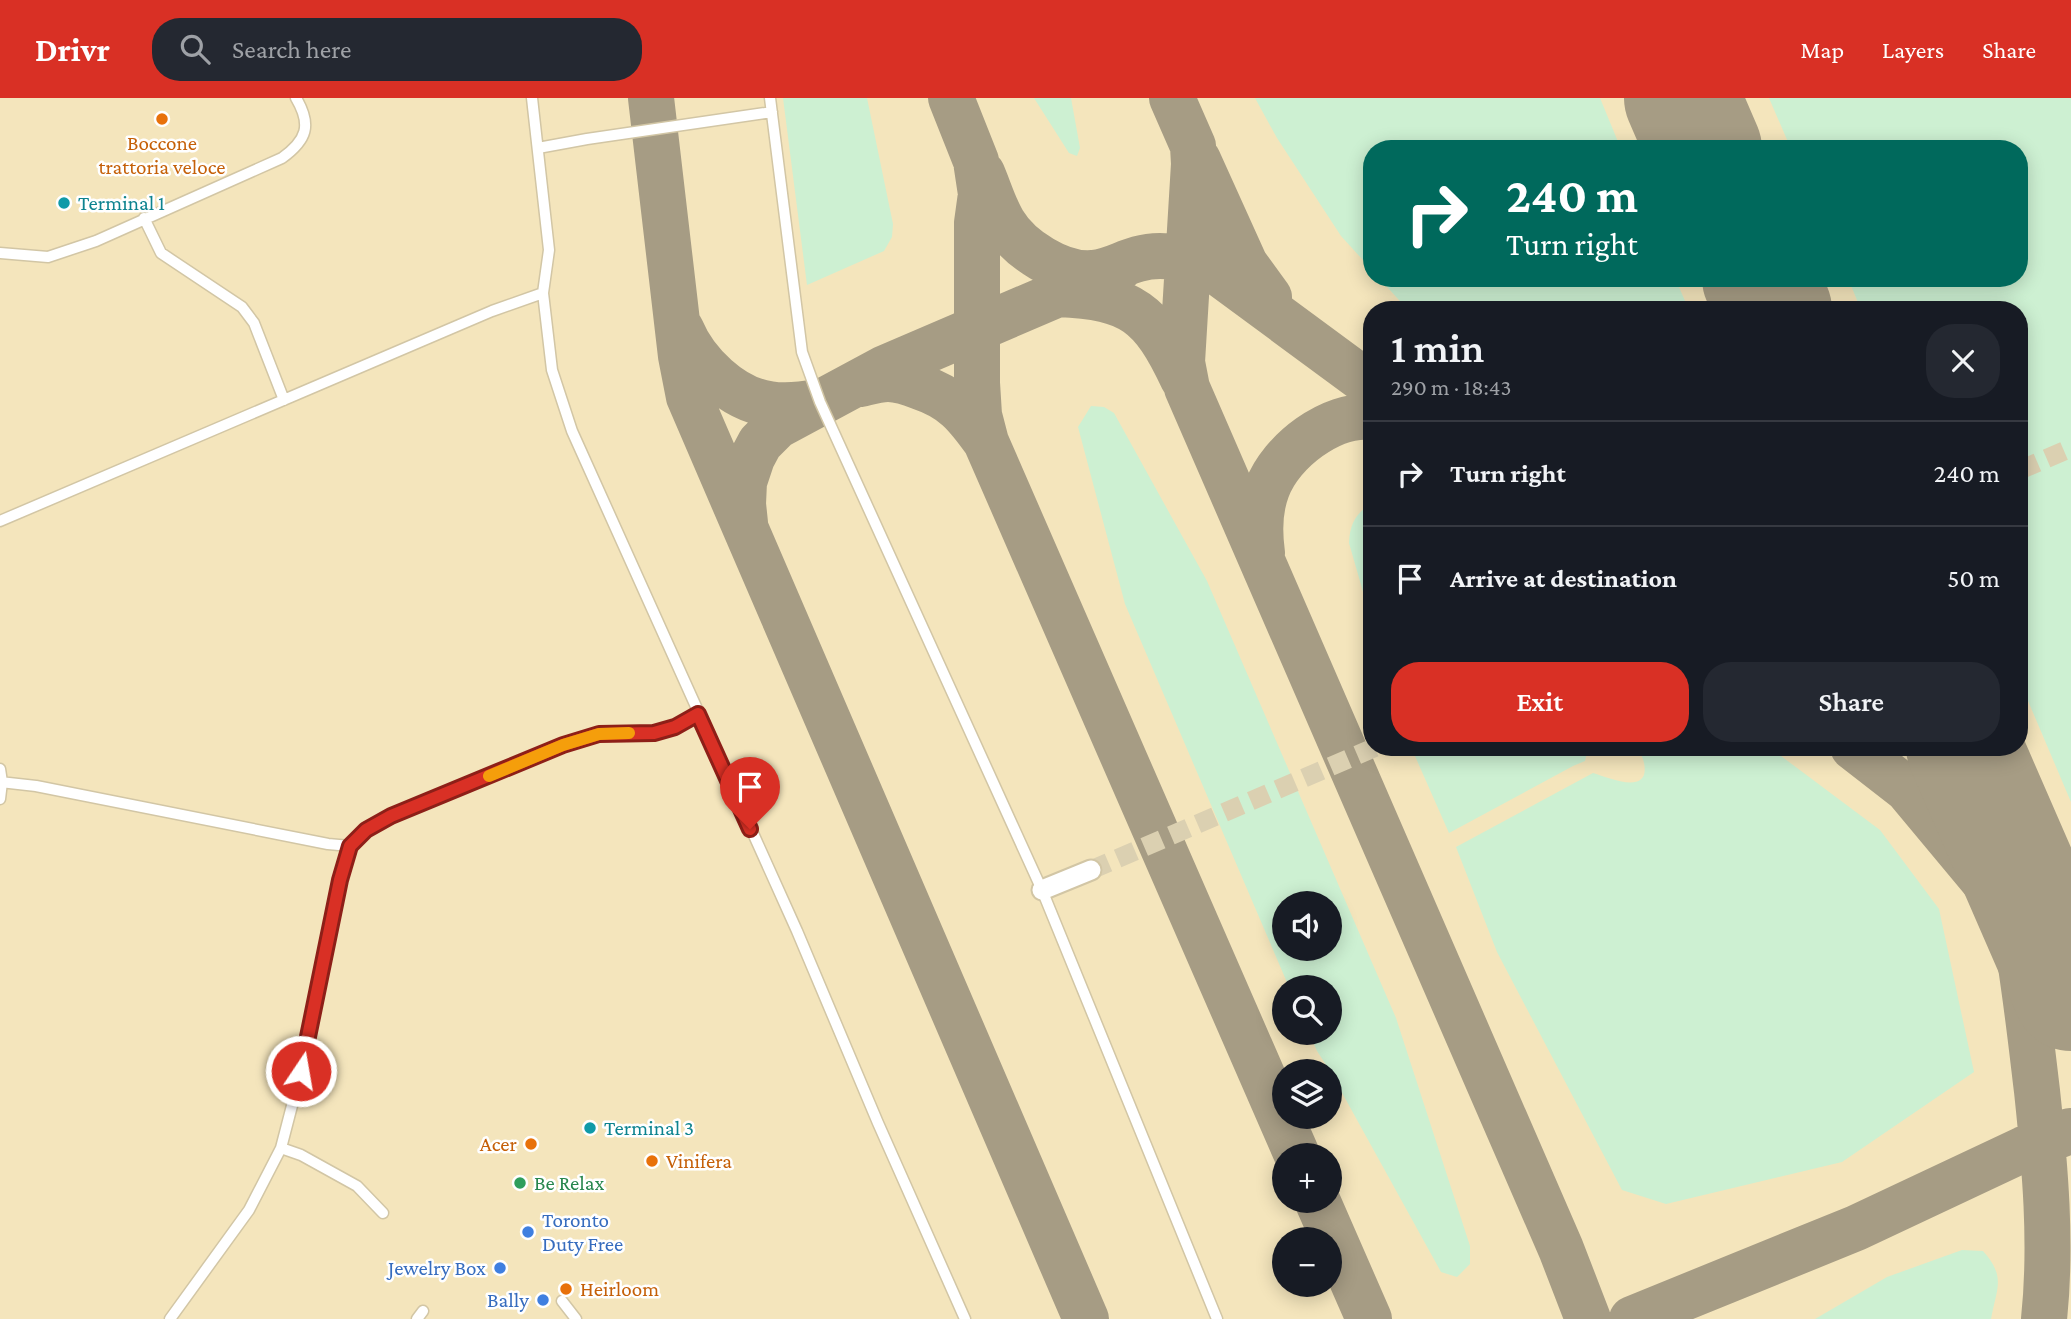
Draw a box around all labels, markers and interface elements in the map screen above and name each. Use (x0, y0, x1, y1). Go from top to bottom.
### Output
search box (152, 18, 642, 81)
icon: search (176, 30, 214, 68)
text: Drivr (35, 31, 110, 68)
text: Search here (232, 35, 351, 64)
text: Map (1800, 36, 1844, 63)
text: Layers (1882, 36, 1944, 63)
text: Share (1982, 36, 2036, 63)
marker: Boccone trattoria veloce (154, 111, 170, 127)
place label: Boccone trattoria veloce (98, 131, 226, 179)
icon: right (1391, 168, 1482, 259)
text: 240 m (1506, 168, 1638, 223)
place label: Terminal 1 (78, 191, 165, 215)
marker: Terminal 1 (56, 195, 72, 211)
text: Turn right (1506, 226, 1638, 262)
text: 1 min (1391, 324, 1484, 371)
button: close (1926, 324, 2000, 398)
text: 290 m · 18:43 (1391, 374, 1511, 400)
icon: right (1391, 455, 1429, 493)
text: Turn right (1450, 459, 1566, 488)
text: 240 m (1934, 459, 2000, 488)
icon: arrive (1391, 560, 1429, 598)
text: Arrive at destination (1450, 564, 1677, 593)
text: 50 m (1947, 564, 2000, 593)
button: Exit (1391, 662, 1689, 742)
button: Share (1703, 662, 2000, 742)
pin (720, 757, 780, 829)
icon: arrive (731, 768, 769, 806)
map controls (1272, 891, 1342, 1297)
button: sound (1272, 891, 1342, 961)
button: search (1272, 975, 1342, 1045)
position arrow (264, 1034, 338, 1108)
button: layers (1272, 1059, 1342, 1129)
place label: Terminal 3 (604, 1116, 694, 1140)
marker: Terminal 3 (582, 1120, 598, 1136)
place label: Acer (480, 1132, 518, 1156)
marker: Acer (523, 1136, 539, 1152)
button: + (1272, 1143, 1342, 1213)
place label: Vinifera (666, 1149, 732, 1173)
marker: Vinifera (644, 1153, 660, 1169)
place label: Be Relax (534, 1171, 604, 1195)
marker: Be Relax (512, 1175, 528, 1191)
place label: Toronto Duty Free (542, 1208, 623, 1256)
marker: Toronto Duty Free (520, 1224, 536, 1240)
button: − (1272, 1227, 1342, 1297)
place label: Jewelry Box (386, 1256, 486, 1280)
marker: Jewelry Box (492, 1260, 508, 1276)
place label: Heirloom (580, 1277, 659, 1301)
marker: Heirloom (558, 1281, 574, 1297)
place label: Bally (487, 1288, 529, 1312)
marker: Bally (535, 1292, 551, 1308)

